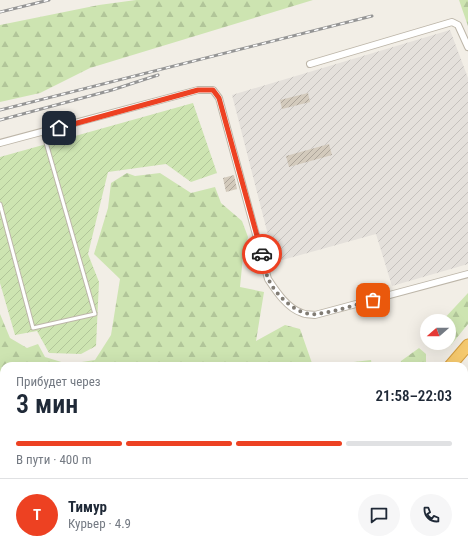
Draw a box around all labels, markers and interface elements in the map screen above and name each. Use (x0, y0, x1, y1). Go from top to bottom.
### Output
pin (42, 111, 76, 145)
icon: home (48, 117, 70, 139)
courier (242, 234, 282, 274)
icon: car (251, 243, 273, 265)
pin (356, 283, 390, 317)
icon: bag (362, 289, 384, 311)
north arrow (420, 314, 456, 350)
map controls (420, 314, 456, 350)
text: Прибудет через (16, 374, 101, 389)
text: 21:58–22:03 (375, 387, 452, 405)
text: 3 мин (16, 389, 78, 419)
text: В пути · 400 m (16, 452, 91, 467)
button: chat (358, 494, 400, 536)
button: phone (410, 494, 452, 536)
text: Тимур (68, 498, 107, 516)
text: Т (33, 506, 41, 524)
text: Курьер · 4.9 (68, 516, 131, 531)

